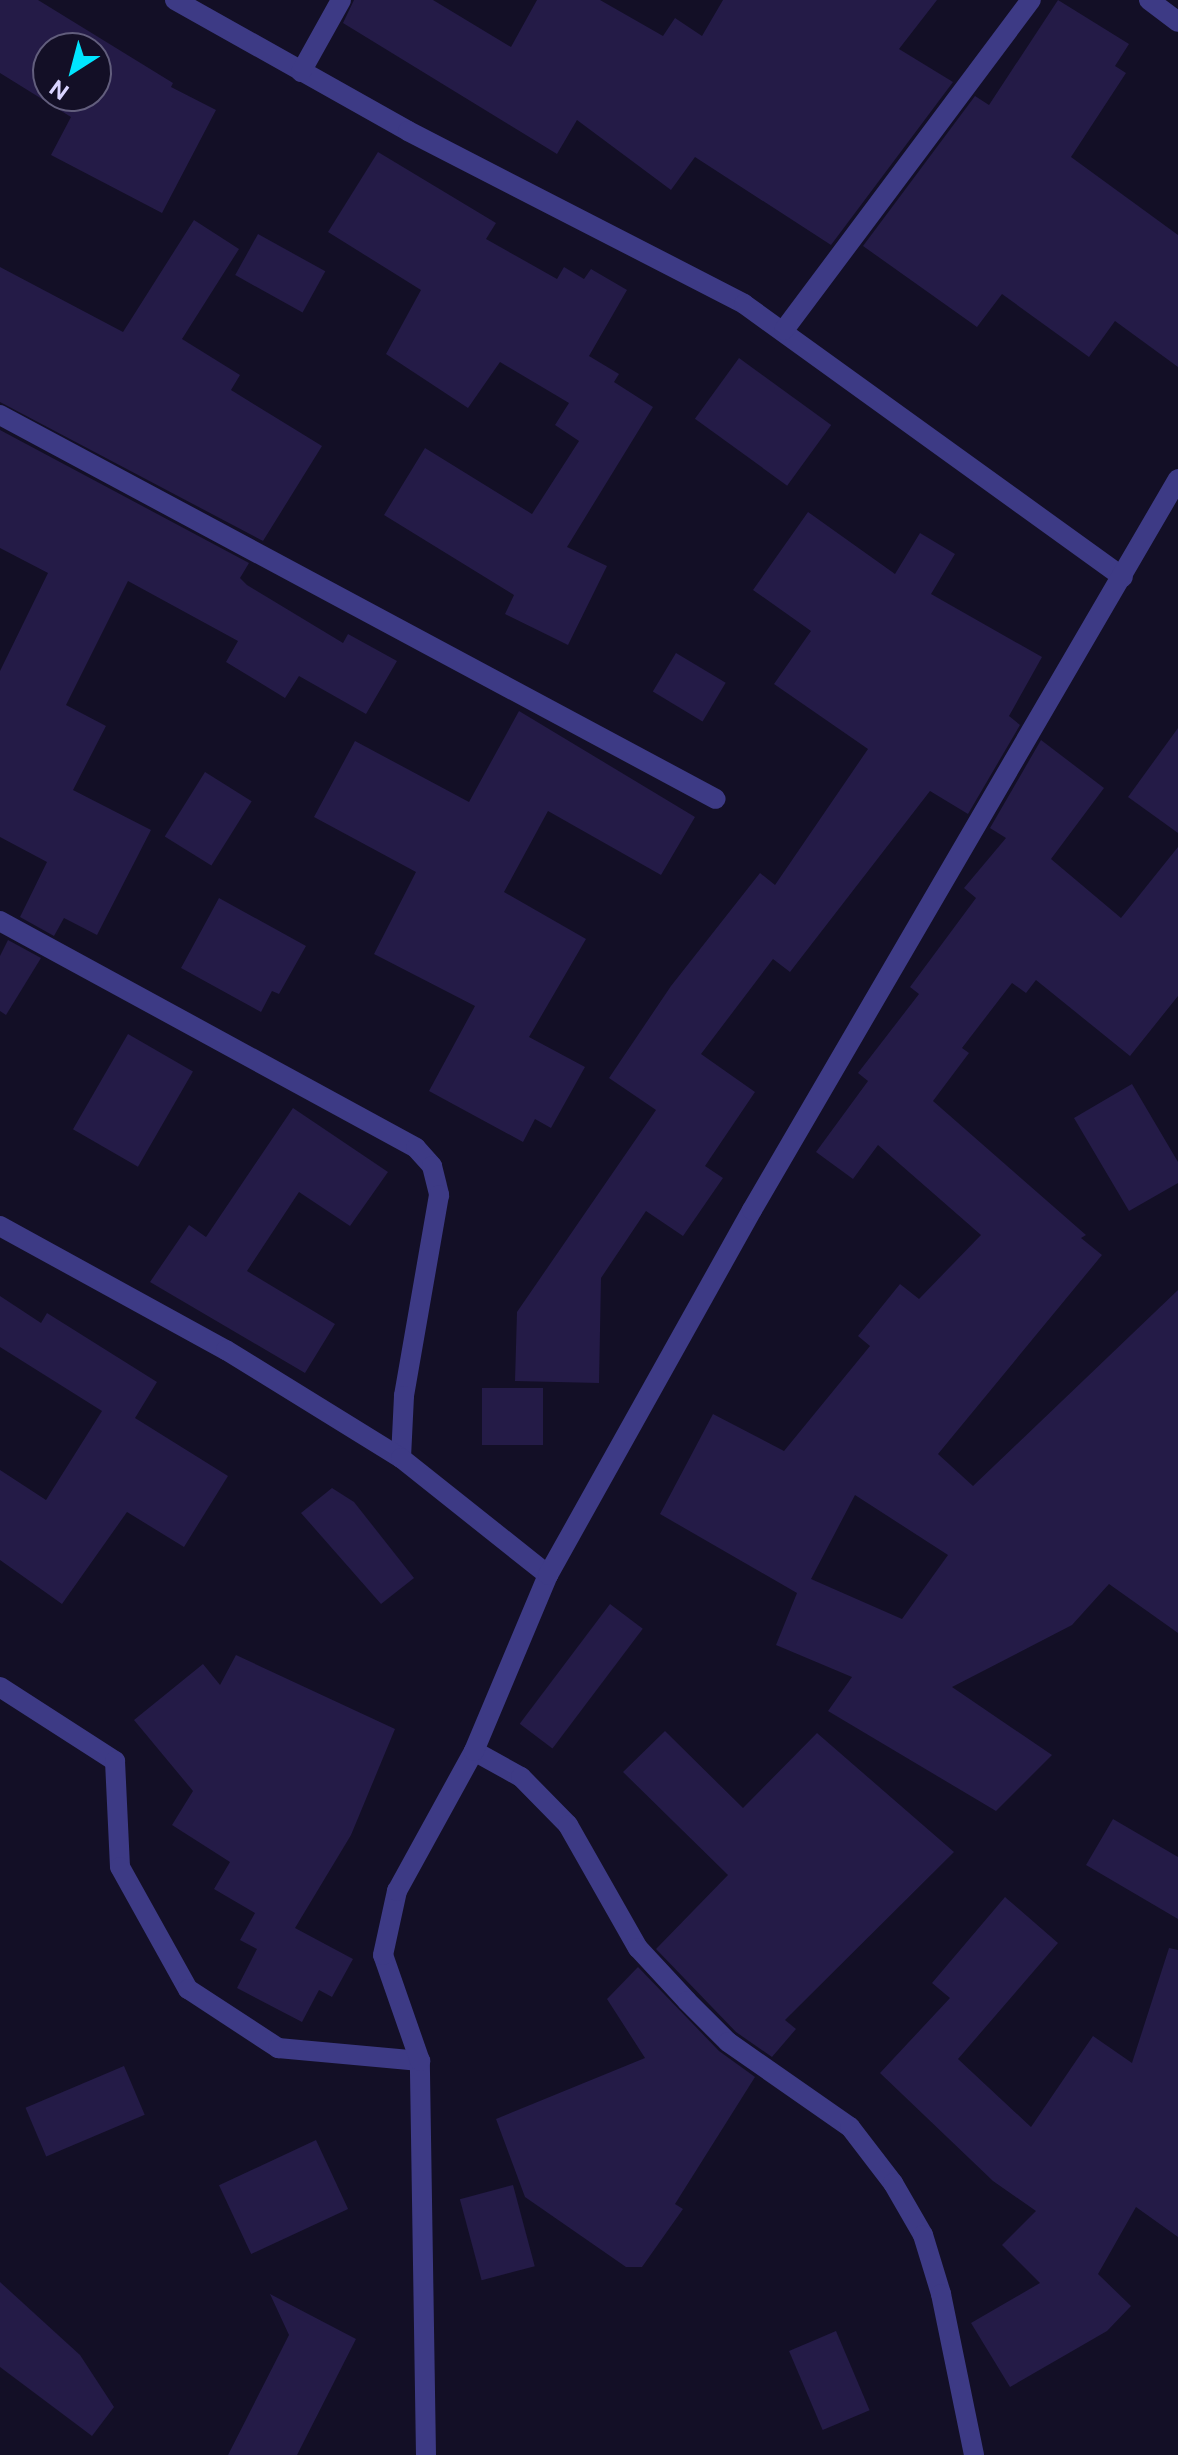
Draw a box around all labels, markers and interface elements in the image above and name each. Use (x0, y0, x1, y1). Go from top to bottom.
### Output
north arrow (32, 32, 112, 112)
text: N (44, 74, 74, 105)

